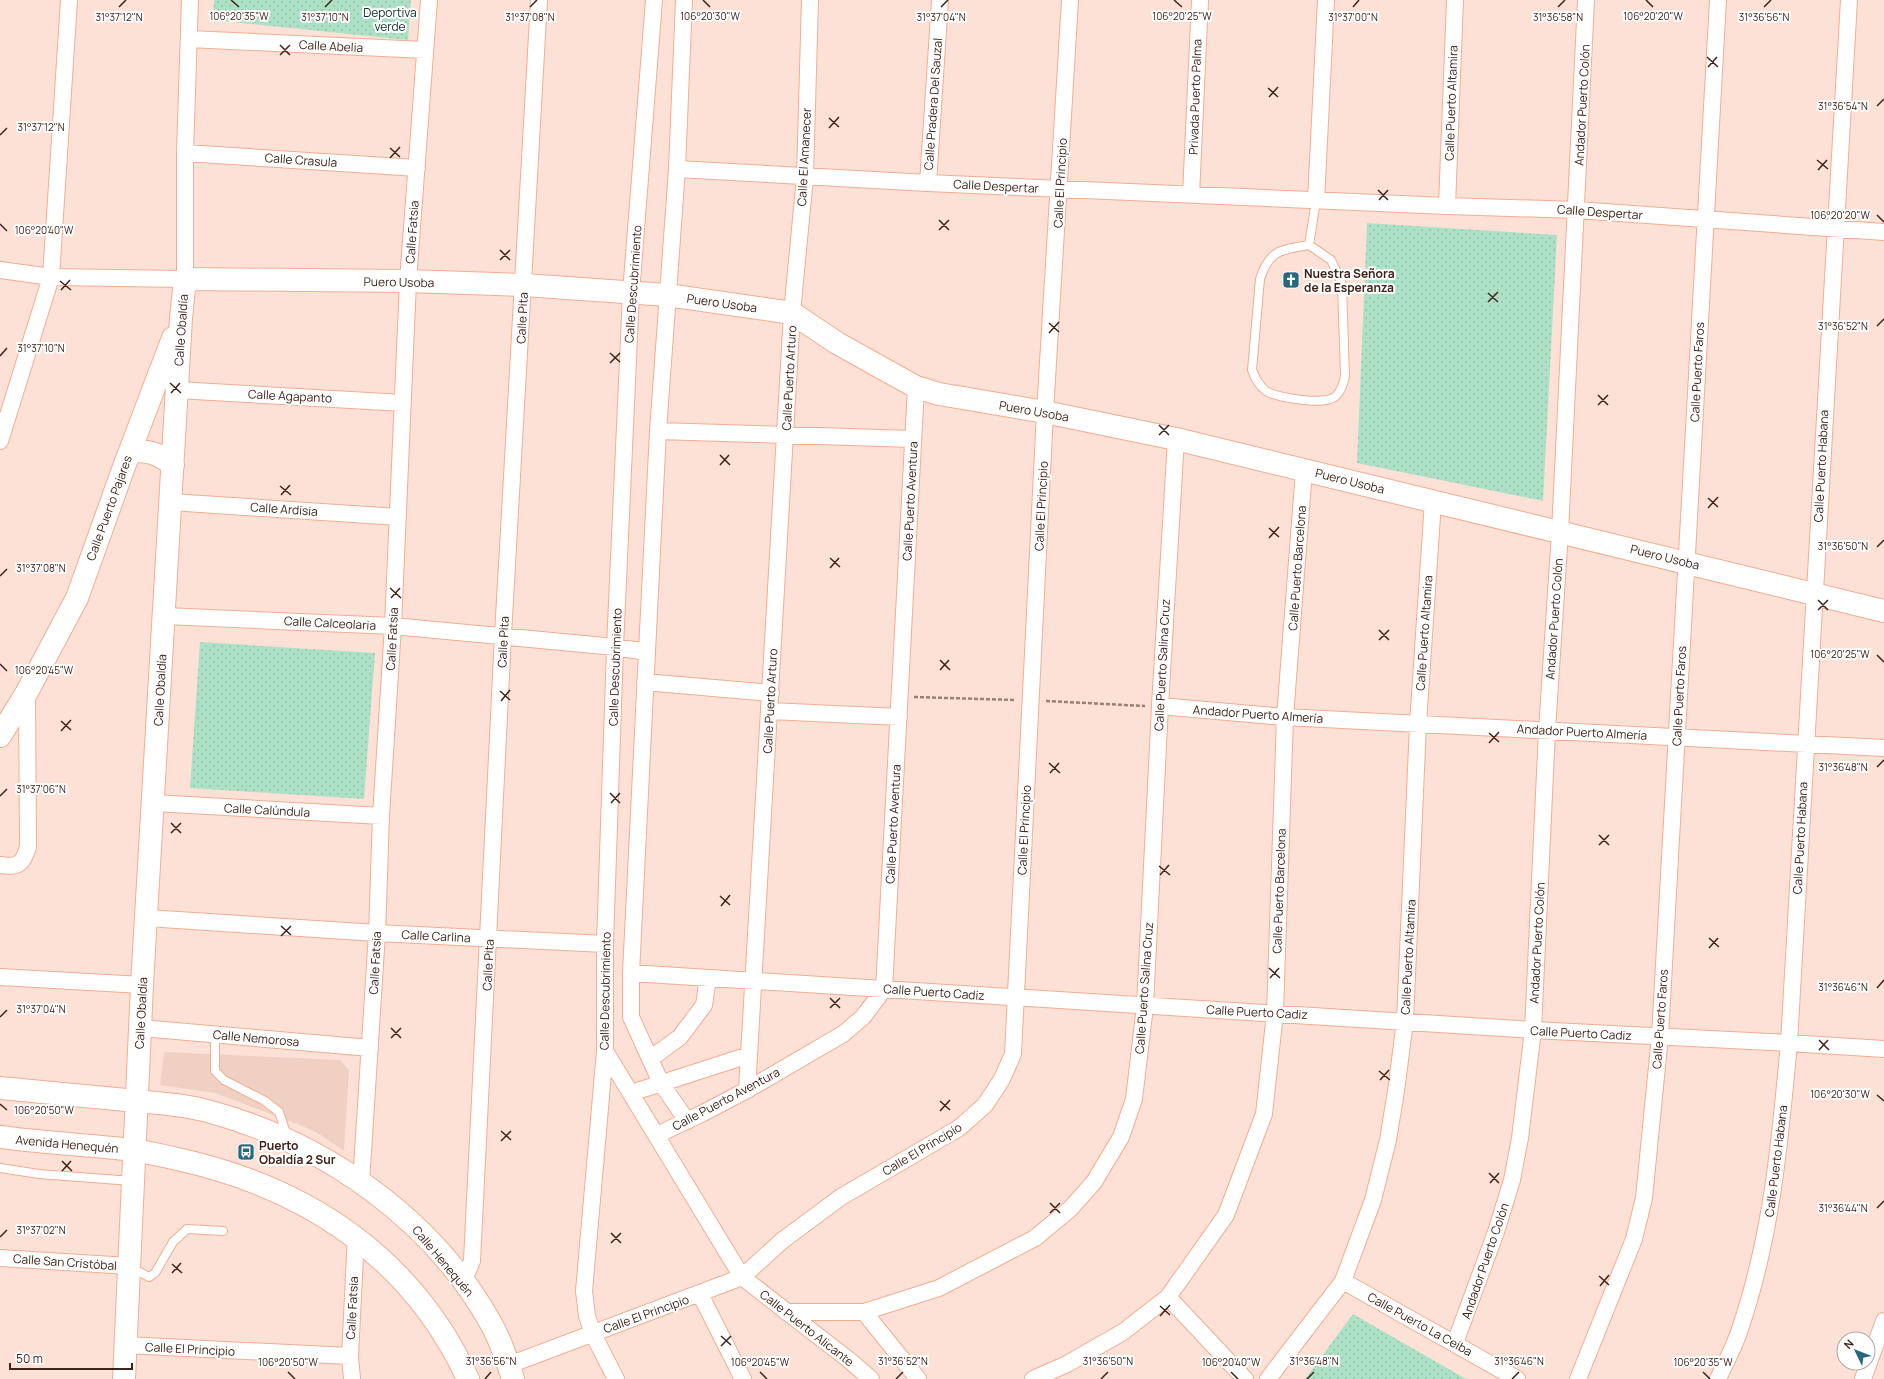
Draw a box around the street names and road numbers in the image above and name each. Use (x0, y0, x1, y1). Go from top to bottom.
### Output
street label: Calle Abelia (298, 36, 364, 56)
street label: Calle Pradera Del Sauzal (920, 37, 946, 171)
street label: Privada Puerto Palma (1184, 39, 1206, 155)
street label: Andador Puerto Colón (1570, 44, 1594, 166)
street label: Calle Puerto Altamira (1440, 45, 1462, 161)
street label: Calle El Amanecer (793, 107, 815, 207)
street label: Calle El Principio (1049, 138, 1071, 228)
street label: Calle Crasula (264, 149, 338, 171)
street label: Calle Despertar (953, 175, 1040, 197)
street label: Calle Fatsia (401, 200, 423, 264)
street label: Calle Despertar (1557, 201, 1644, 224)
street label: Calle Descubrimiento (620, 224, 646, 344)
street label: Puero Usoba (364, 273, 434, 291)
street label: Puero Usoba (686, 290, 758, 316)
street label: Calle Pita (512, 292, 532, 344)
street label: Calle Obaldía (170, 293, 192, 367)
street label: Calle Puerto Faros (1686, 322, 1708, 422)
street label: Calle Puerto Arturo (778, 325, 800, 431)
street label: Calle Agapanto (248, 385, 332, 407)
street label: Puero Usoba (998, 396, 1070, 426)
street label: Calle Puerto Habana (1810, 409, 1832, 523)
street label: Calle Puerto Aventura (898, 441, 922, 561)
street label: Calle Puerto Pajares (82, 453, 136, 563)
street label: Calle El Principio (1030, 461, 1052, 551)
street label: Puero Usoba (1314, 464, 1386, 498)
street label: Calle Ardisia (250, 498, 318, 520)
street label: Calle Puerto Barcelona (1284, 505, 1310, 631)
street label: Puero Usoba (1629, 540, 1701, 574)
street label: Andador Puerto Colón (1541, 558, 1567, 680)
street label: Calle Puerto Altamira (1411, 575, 1437, 691)
street label: Calle Puerto Salina Cruz (1150, 598, 1174, 732)
street label: Calle Fatsia (382, 607, 402, 671)
street label: Calle Descubrimiento (604, 608, 626, 726)
street label: Calle Calceolaria (284, 612, 376, 634)
street label: Calle Pita (493, 616, 513, 668)
street label: Calle Puerto Faros (1668, 646, 1690, 746)
street label: Calle Puerto Arturo (759, 648, 781, 754)
street label: Calle Obaldía (150, 654, 170, 726)
street label: Andador Puerto Almería (1192, 701, 1324, 727)
street label: Andador Puerto Almería (1516, 720, 1648, 744)
street label: Calle Puerto Aventura (881, 764, 905, 884)
street label: Calle Puerto Habana (1789, 781, 1811, 895)
street label: Calle El Principio (1013, 785, 1035, 875)
street label: Calle Calúndula (223, 799, 311, 821)
street label: Calle Puerto Barcelona (1268, 828, 1290, 954)
street label: Andador Puerto Colón (1525, 882, 1549, 1004)
street label: Calle Puerto Altamira (1396, 899, 1420, 1015)
street label: Calle Puerto Salina Cruz (1131, 921, 1157, 1055)
street label: Calle Carlina (401, 926, 471, 946)
street label: Calle Fatsia (365, 931, 385, 995)
street label: Calle Descubrimiento (595, 932, 615, 1050)
street label: Calle Pita (478, 939, 498, 991)
street label: Calle Puerto Faros (1648, 968, 1672, 1070)
street label: Calle Obaldía (131, 977, 151, 1049)
street label: Calle Puerto Cadiz (883, 980, 985, 1004)
street label: Calle Puerto Cadiz (1206, 1001, 1308, 1023)
street label: Calle Puerto Cadiz (1530, 1022, 1632, 1044)
street label: Calle Nemorosa (212, 1026, 300, 1050)
street label: Calle Puerto Aventura (669, 1063, 783, 1135)
street label: Calle Puerto Habana (1761, 1104, 1791, 1218)
street label: Calle El Principio (879, 1119, 965, 1179)
street label: Avenida Henequén (15, 1131, 119, 1157)
street label: Andador Puerto Colón (1457, 1201, 1513, 1321)
street label: Calle Henequén (408, 1222, 478, 1300)
street label: Calle San Cristóbal (12, 1250, 118, 1274)
street label: Calle Fatsia (342, 1276, 362, 1340)
street label: Calle Puerto Alicante (756, 1286, 858, 1370)
street label: Calle Puerto La Ceiba (1365, 1288, 1475, 1360)
street label: Calle El Principio (601, 1291, 691, 1337)
street label: Calle El Principio (145, 1338, 235, 1360)

